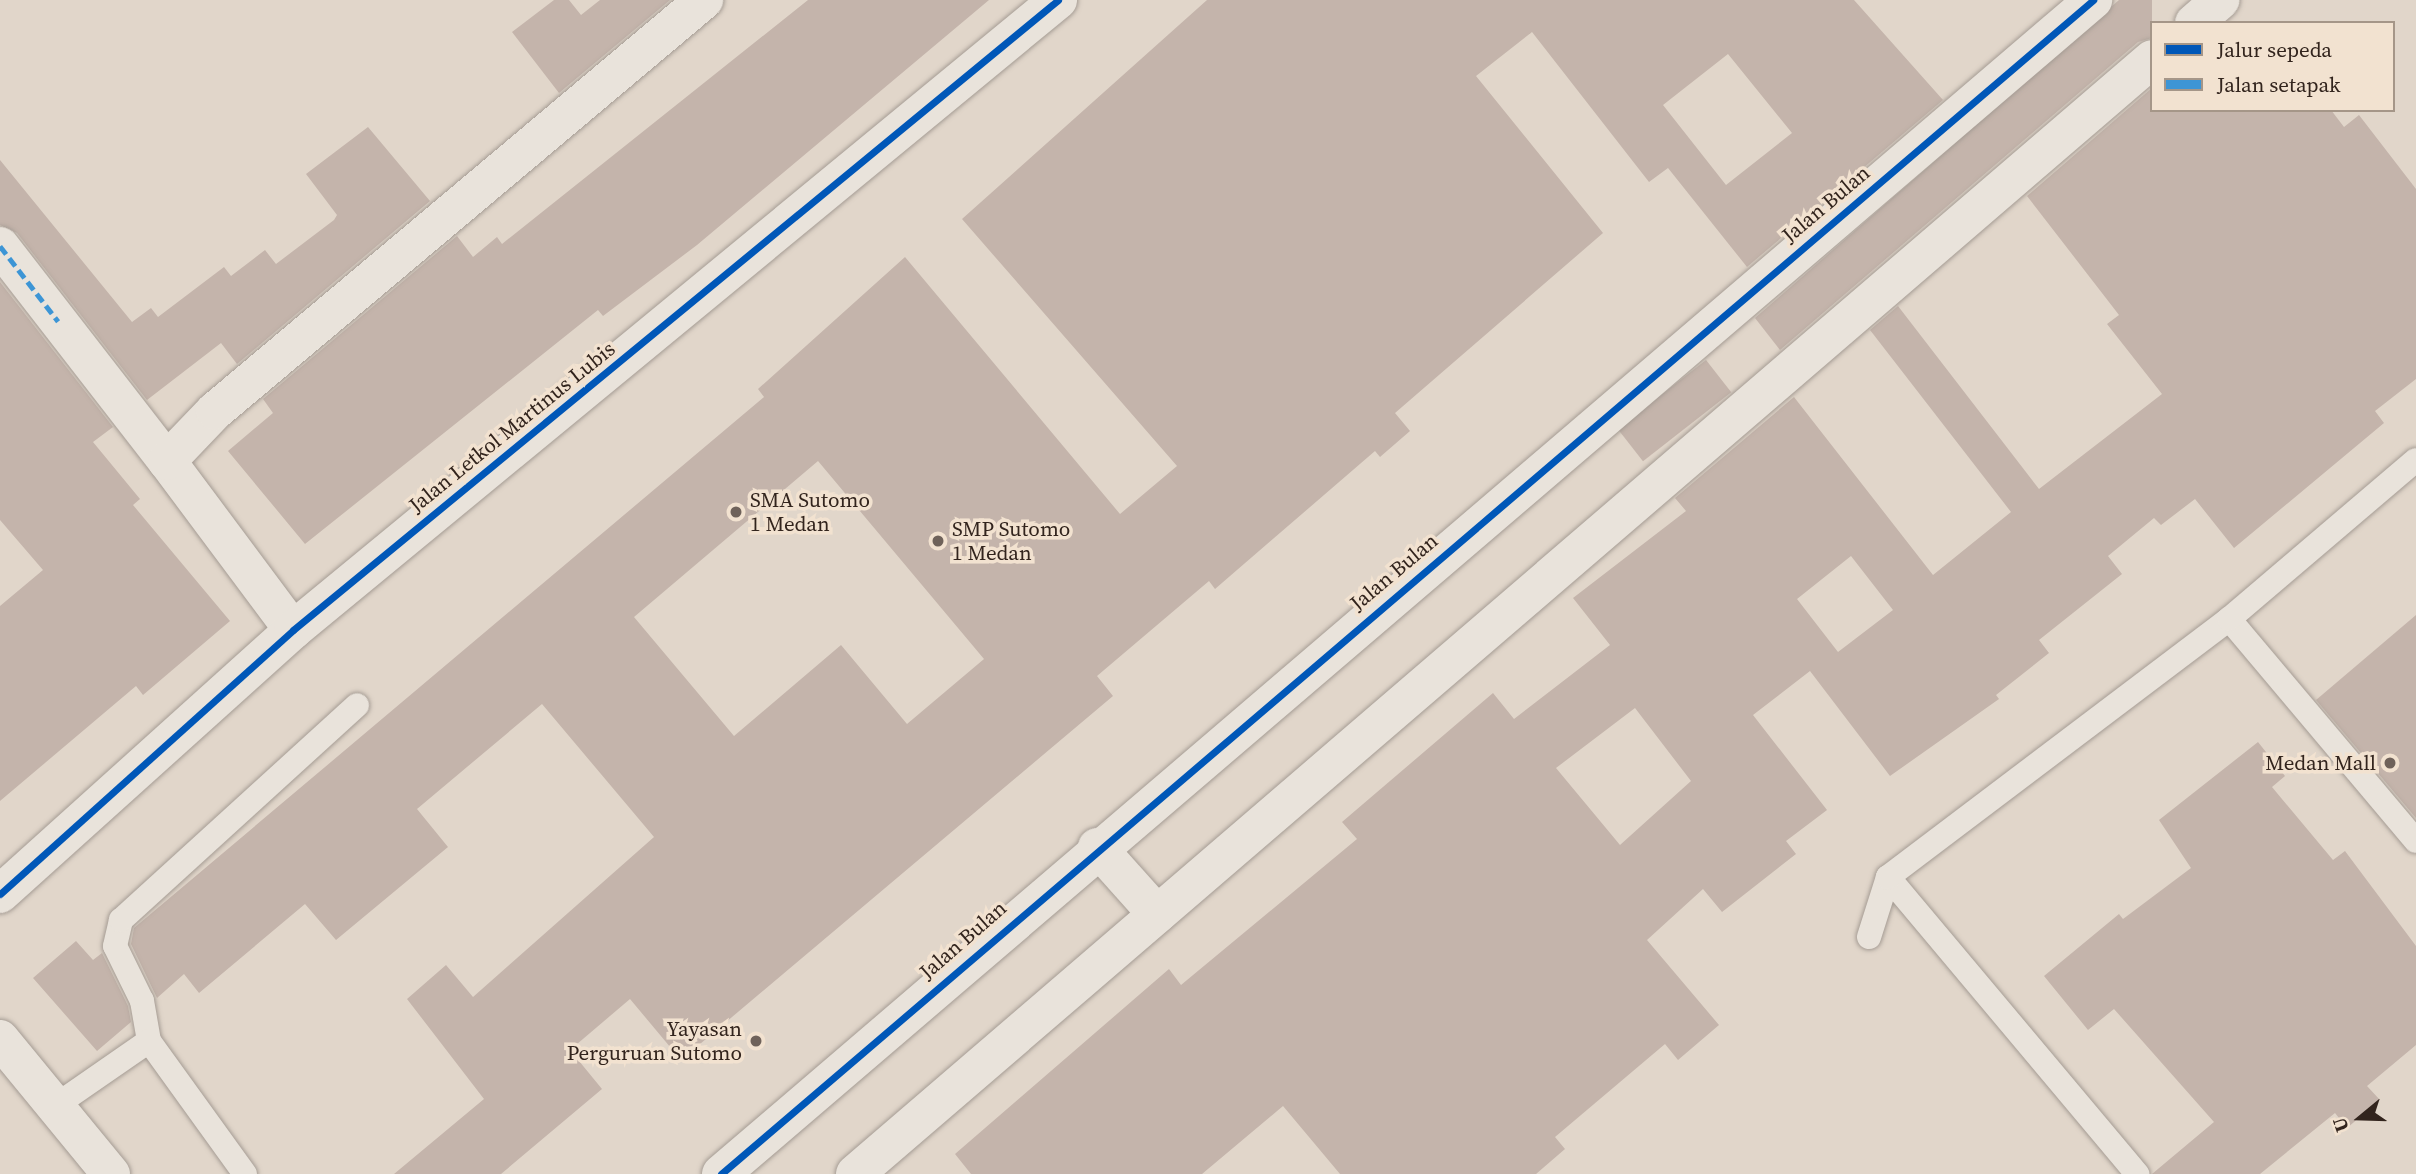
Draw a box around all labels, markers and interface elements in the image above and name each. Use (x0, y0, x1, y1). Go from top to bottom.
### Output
legend (2150, 21, 2395, 112)
text: Jalur sepeda (2217, 35, 2332, 64)
text: Jalan setapak (2217, 70, 2341, 99)
street label: Jalan Bulan (1777, 160, 1875, 248)
street label: Jalan Letkol Martinus Lubis (404, 336, 620, 518)
place label: SMA Sutomo 1 Medan (750, 487, 870, 537)
marker: SMA Sutomo 1 Medan (728, 504, 744, 520)
place label: SMP Sutomo 1 Medan (952, 516, 1070, 566)
street label: Jalan Bulan (1345, 528, 1443, 616)
marker: SMP Sutomo 1 Medan (930, 533, 946, 549)
place label: Medan Mall (2265, 750, 2376, 776)
marker: Medan Mall (2382, 755, 2398, 771)
street label: Jalan Bulan (914, 896, 1012, 984)
place label: Yayasan Perguruan Sutomo (567, 1016, 742, 1066)
marker: Yayasan Perguruan Sutomo (748, 1033, 764, 1049)
north arrow (2325, 1083, 2395, 1153)
text: U (2326, 1114, 2355, 1136)

